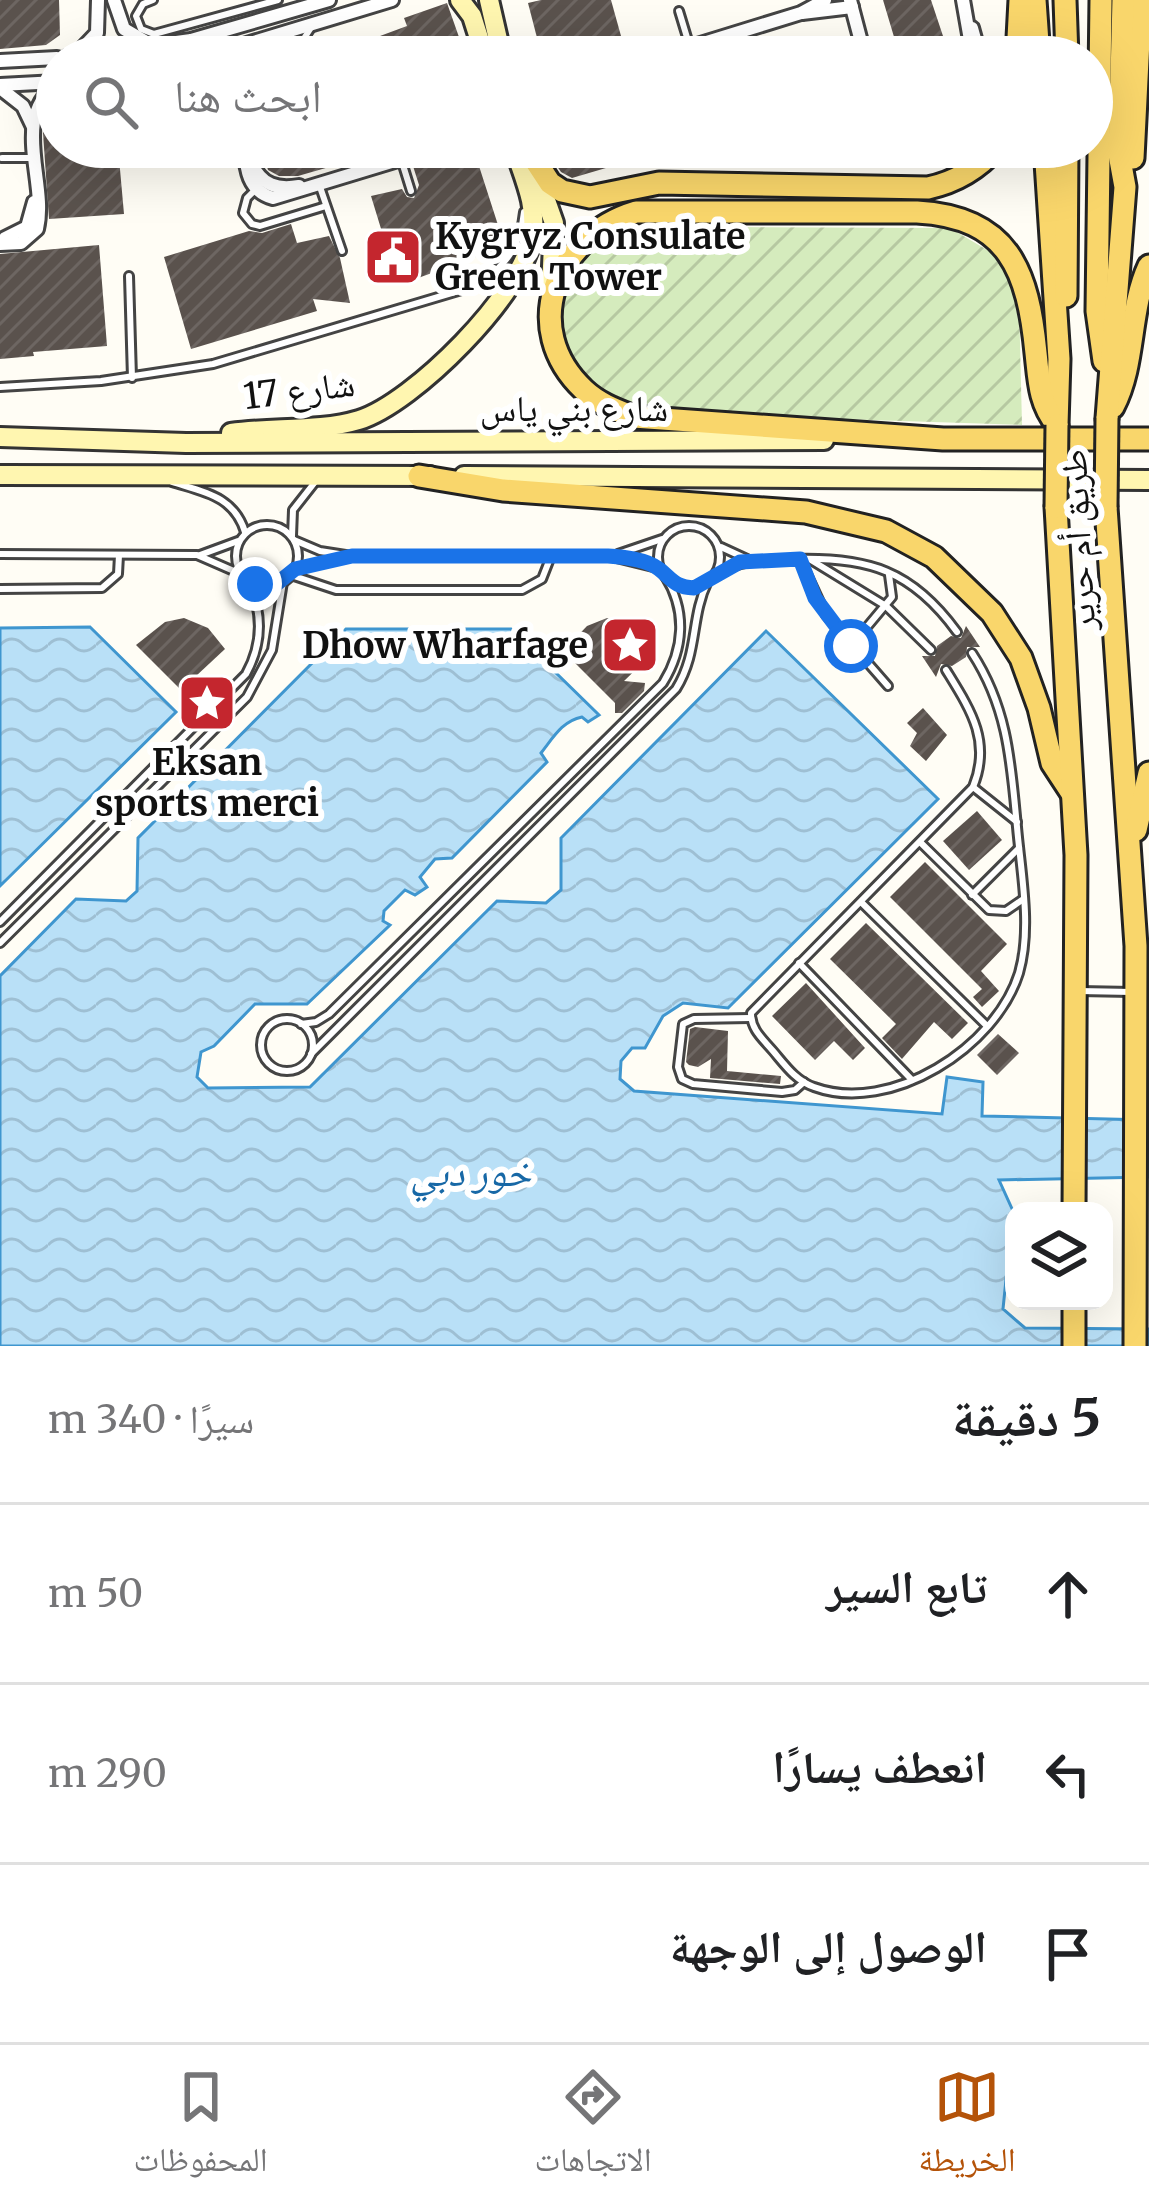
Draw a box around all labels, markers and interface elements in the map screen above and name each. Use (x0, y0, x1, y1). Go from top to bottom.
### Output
search box (36, 36, 1113, 168)
text: ابحث هنا (174, 68, 322, 124)
icon: search (78, 69, 144, 135)
place label: Kygryz Consulate Green Tower (435, 214, 746, 300)
public building icon: Kygryz Consulate Green Tower (362, 226, 424, 288)
street label: شارع 17 (241, 361, 357, 419)
street label: شارع بني ياس (480, 386, 668, 437)
street label: طريق أم حرير (1051, 448, 1106, 633)
route end (228, 557, 282, 611)
place icon: Dhow Wharfage (599, 614, 661, 676)
route start (824, 619, 878, 673)
place label: Dhow Wharfage (302, 623, 588, 668)
place icon: Eksan sports merci (176, 672, 238, 734)
place label: Eksan sports merci (95, 740, 319, 826)
water label: خور دبي (411, 1148, 532, 1203)
map controls (1005, 1202, 1113, 1310)
button: layers (1005, 1202, 1113, 1310)
text: 5 دقيقة (952, 1386, 1101, 1450)
text: سيرًا · 340 m (48, 1395, 254, 1444)
text: تابع السير (826, 1559, 987, 1615)
icon: ahead (1035, 1561, 1101, 1627)
text: 50 m (48, 1569, 143, 1618)
text: انعطف يسارًا (772, 1739, 987, 1795)
icon: left (1035, 1741, 1101, 1807)
text: 290 m (48, 1749, 167, 1798)
text: الوصول إلى الوجهة (670, 1919, 987, 1975)
icon: arrive (1035, 1921, 1101, 1987)
tab: المحفوظات (133, 2064, 268, 2192)
tab: الاتجاهات (534, 2064, 652, 2192)
tab: الخريطة (918, 2064, 1016, 2192)

